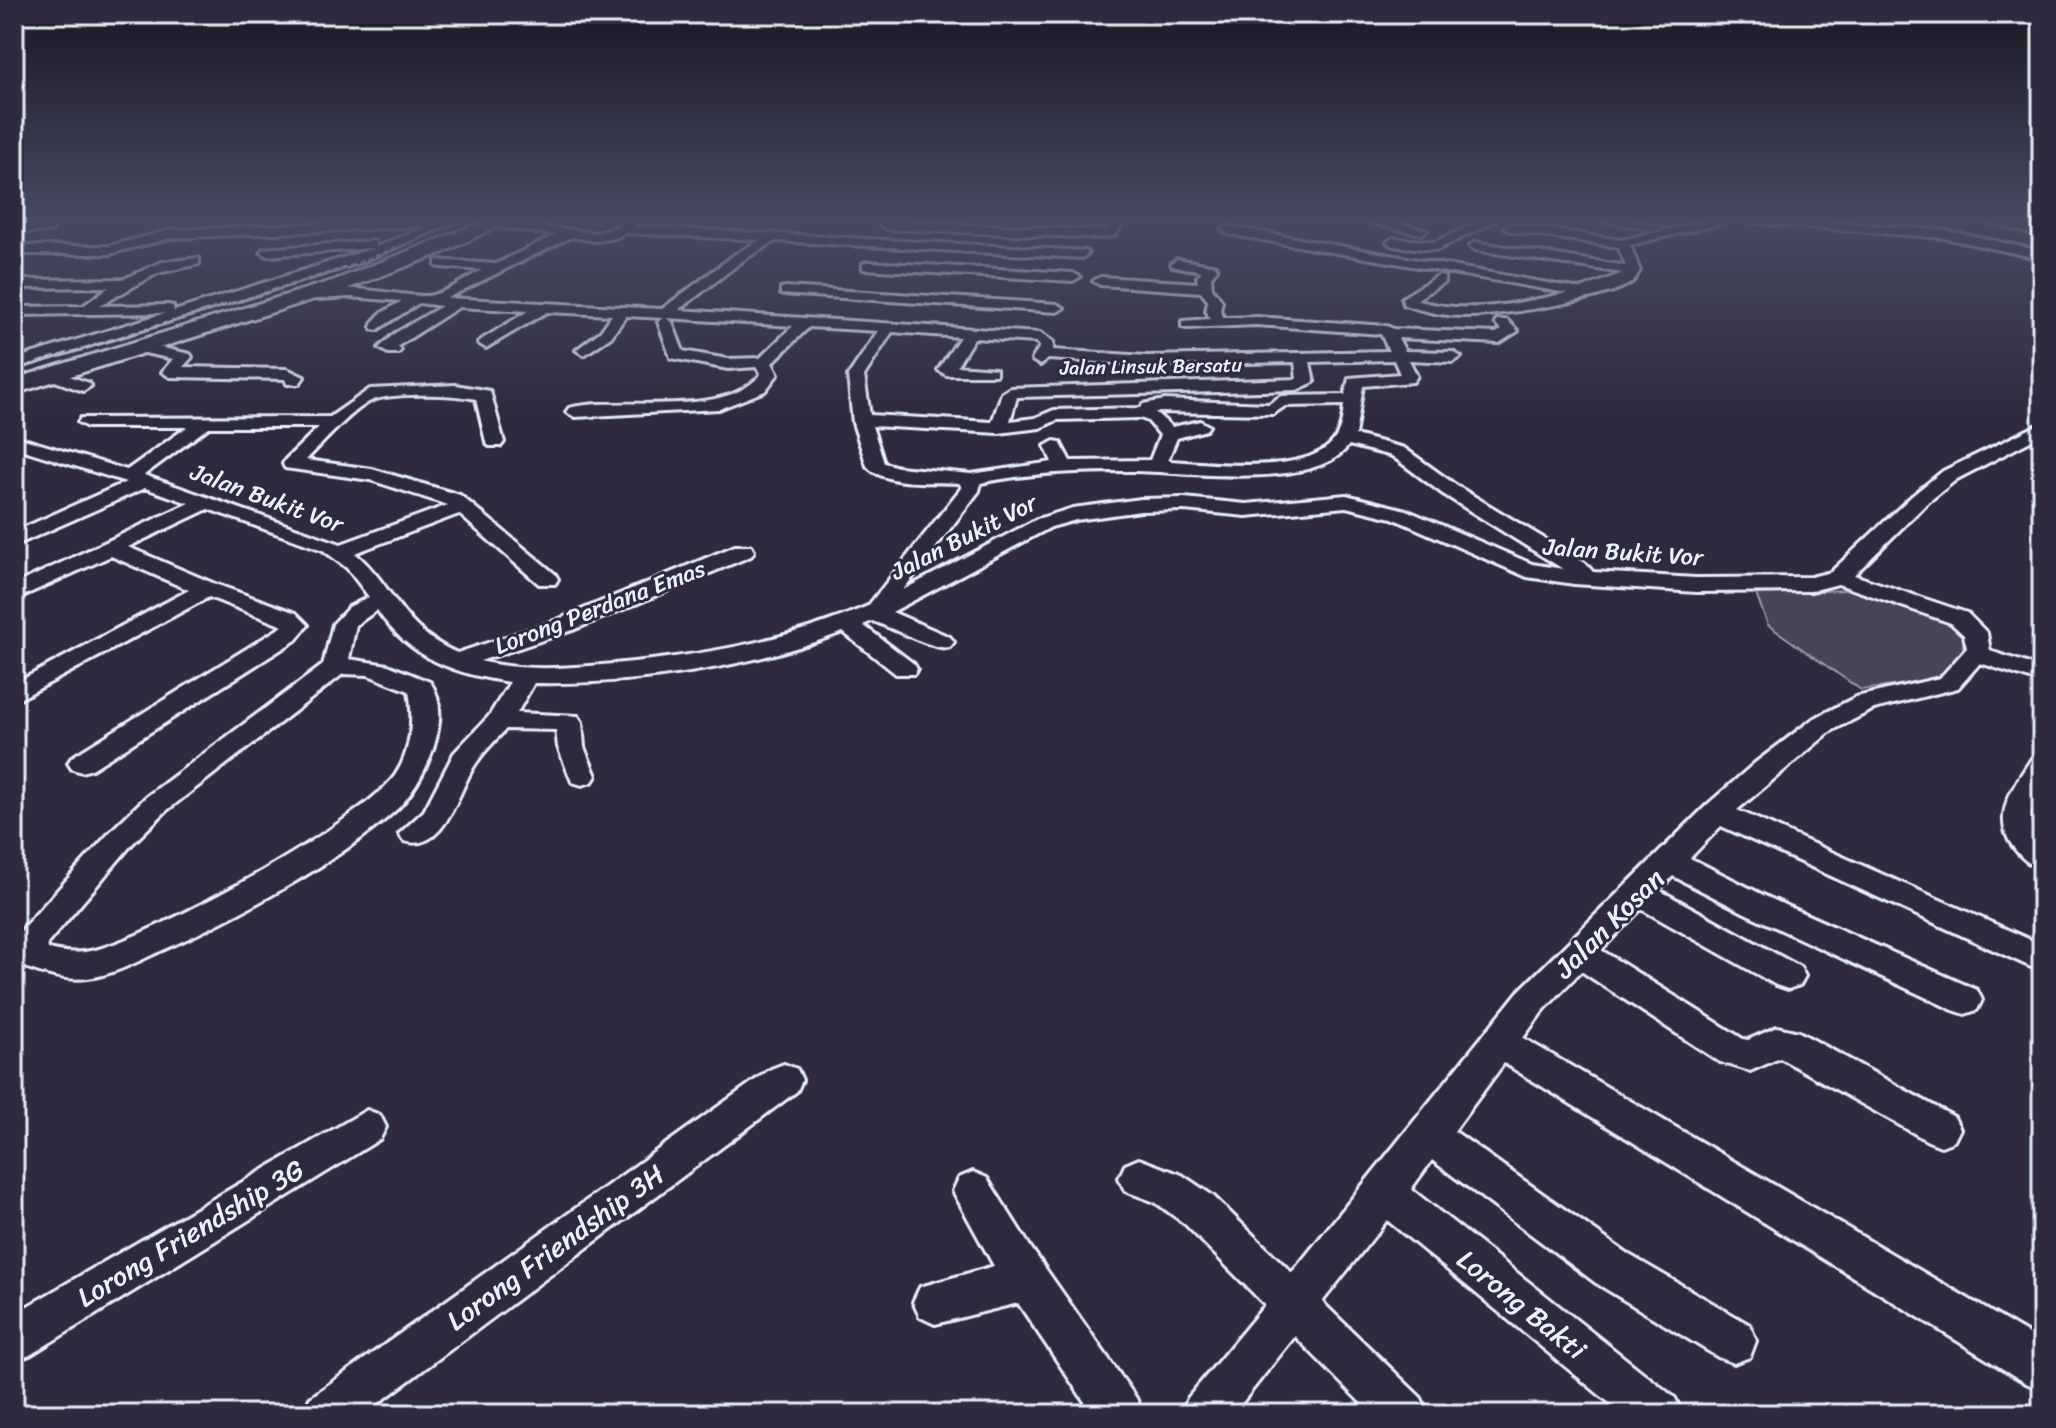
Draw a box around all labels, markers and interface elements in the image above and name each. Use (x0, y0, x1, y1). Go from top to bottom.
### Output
street label: Jalan Linsuk Bersatu (1059, 347, 1243, 386)
street label: Jalan Bukit Vor (184, 451, 351, 546)
street label: Jalan Bukit Vor (882, 481, 1047, 592)
street label: Jalan Bukit Vor (1541, 525, 1706, 579)
street label: Lorong Perdana Emas (488, 547, 712, 667)
street label: Jalan Kosan (1541, 856, 1677, 991)
street label: Lorong Friendship 3G (67, 1146, 314, 1321)
street label: Lorong Friendship 3H (435, 1151, 675, 1344)
street label: Lorong Bakti (1446, 1236, 1599, 1373)

